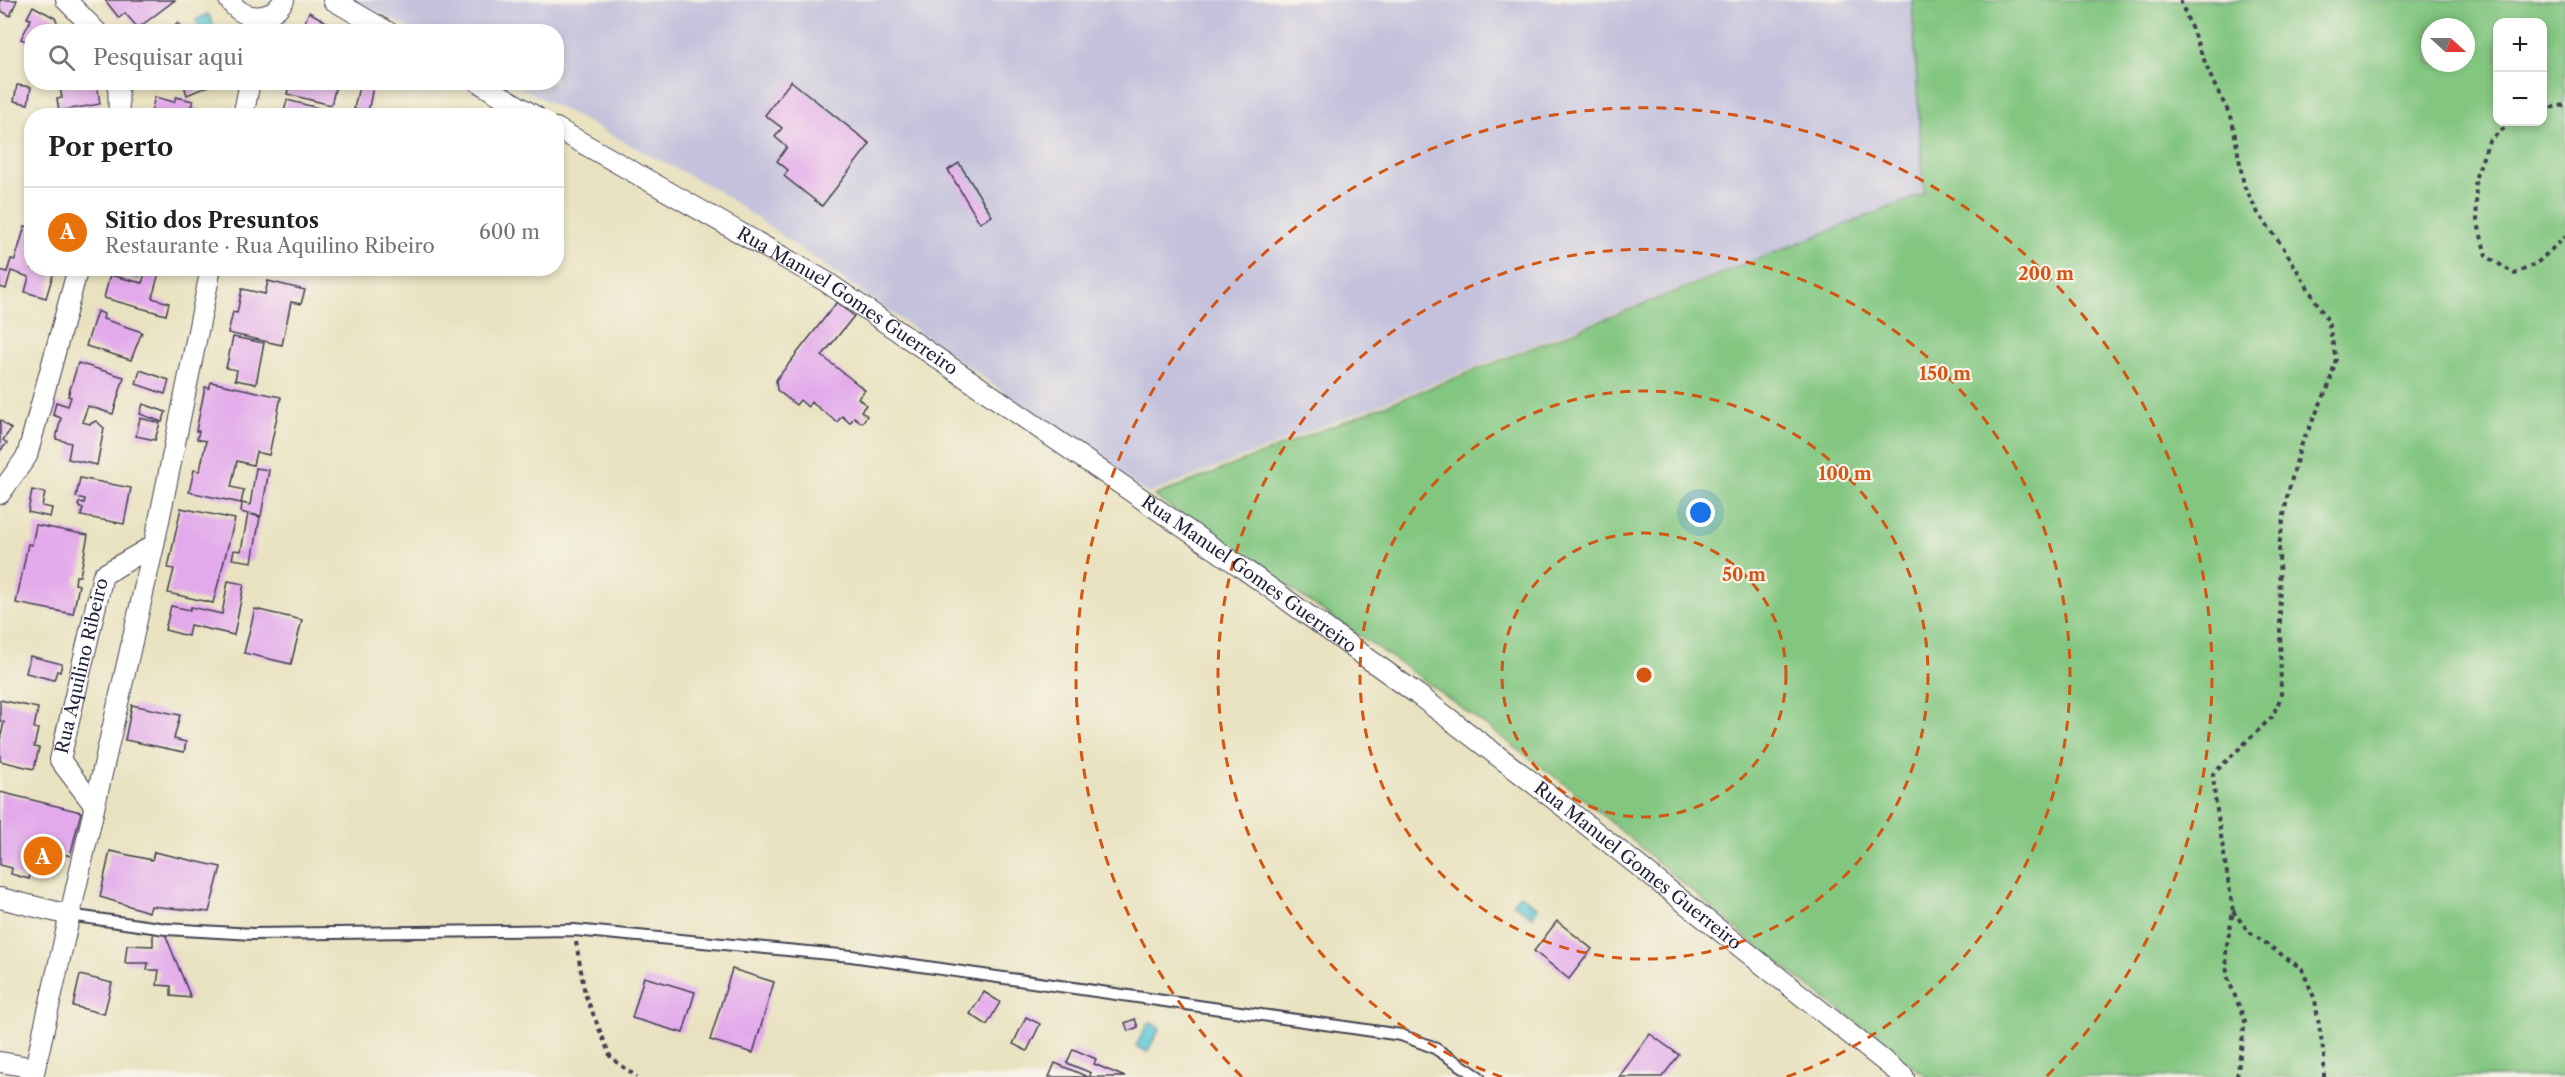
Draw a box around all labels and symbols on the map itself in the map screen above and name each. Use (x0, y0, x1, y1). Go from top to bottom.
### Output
north arrow (2421, 18, 2475, 72)
street label: Rua Manuel Gomes Guerreiro (733, 222, 962, 380)
text: 200 m (2018, 263, 2074, 285)
text: 150 m (1919, 363, 1971, 385)
text: 100 m (1818, 463, 1872, 485)
street label: Rua Manuel Gomes Guerreiro (1137, 491, 1361, 658)
your location (1686, 498, 1715, 527)
text: 50 m (1722, 564, 1766, 586)
street label: Rua Aquilino Ribeiro (51, 576, 113, 756)
centre of rings (1634, 665, 1654, 685)
street label: Rua Manuel Gomes Guerreiro (1530, 777, 1746, 954)
pin: A (24, 834, 63, 878)

